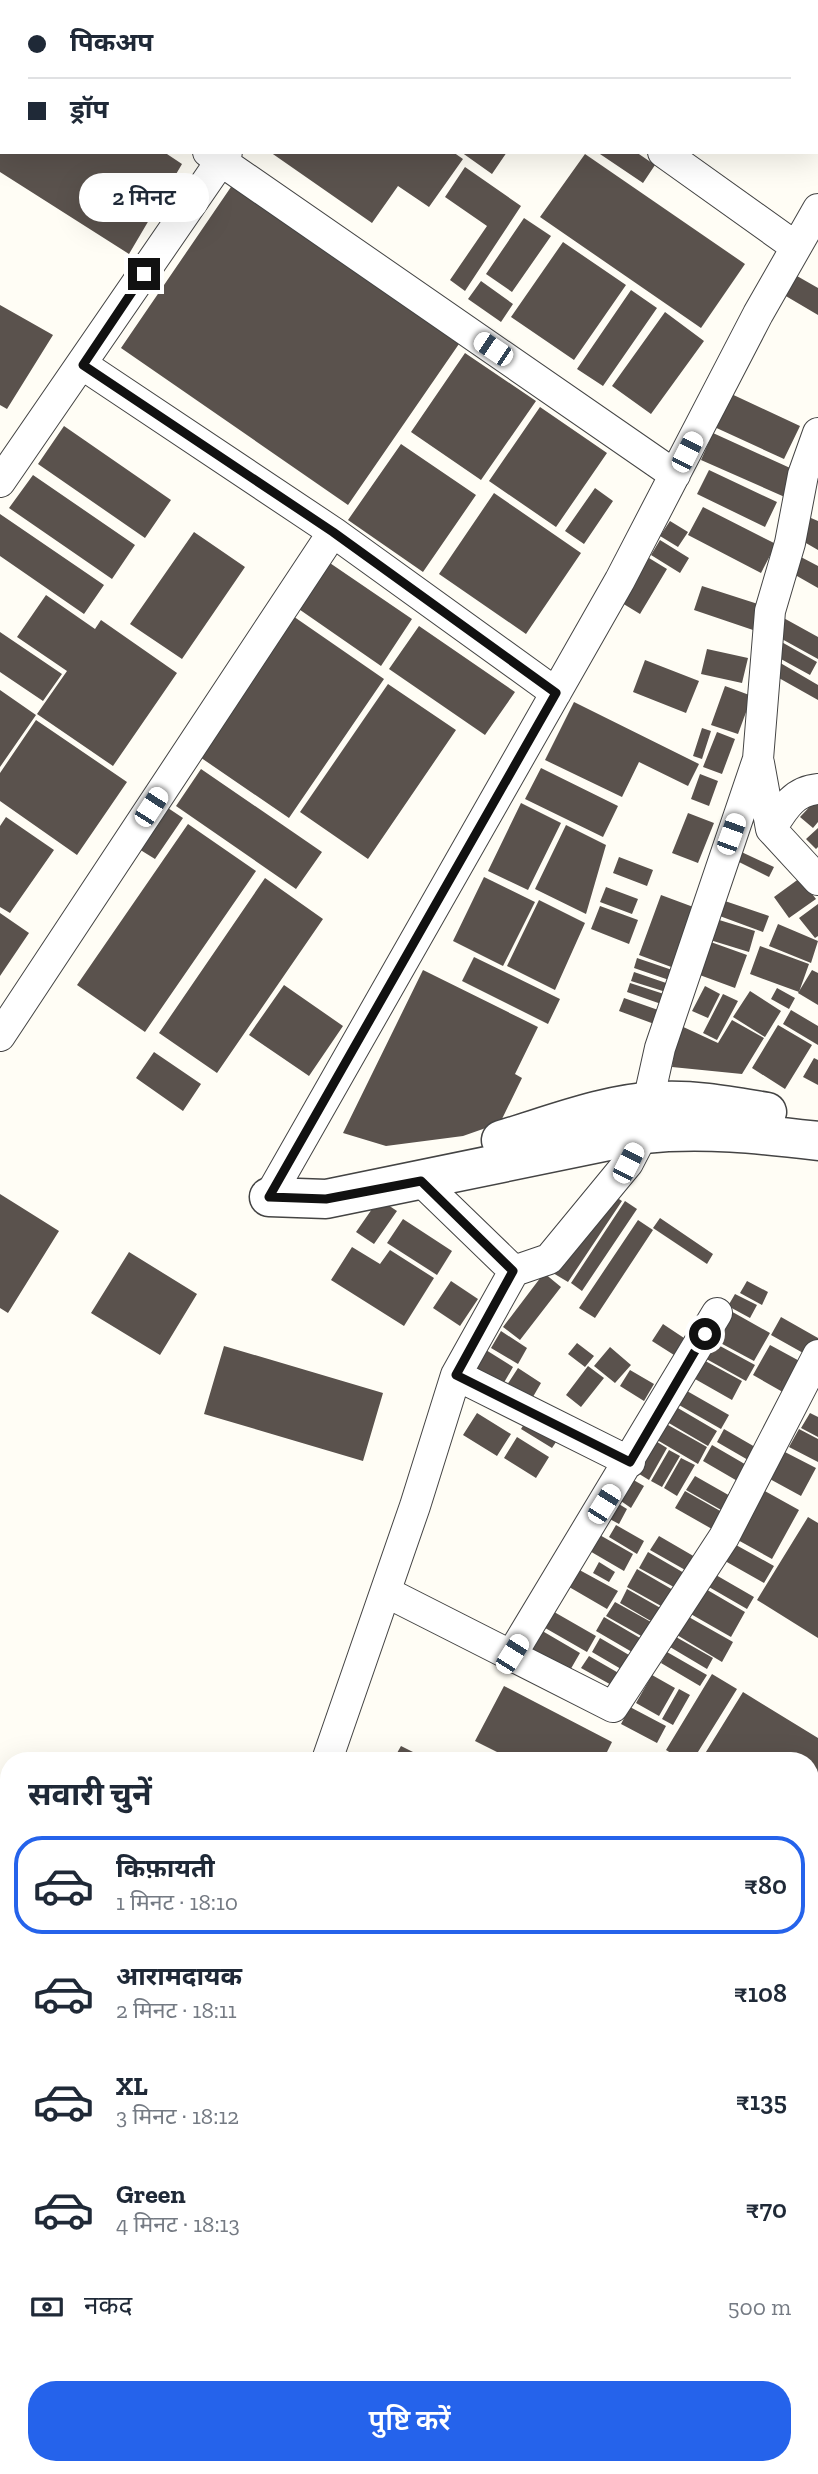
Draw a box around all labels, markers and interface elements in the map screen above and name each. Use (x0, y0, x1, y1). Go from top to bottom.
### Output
text: पिकअप (70, 26, 153, 58)
text: ड्रॉप (70, 93, 108, 125)
callout: 2 मिनट (79, 173, 209, 222)
text: 2 मिनट (112, 183, 176, 211)
route end (128, 258, 160, 290)
car (470, 329, 517, 369)
car (669, 429, 706, 475)
car (131, 784, 172, 830)
car (714, 811, 749, 857)
car (610, 1140, 647, 1186)
route start (689, 1318, 721, 1350)
car (584, 1481, 625, 1527)
car (492, 1631, 533, 1677)
text: सवारी चुनें (28, 1775, 152, 1813)
text: किफ़ायती (116, 1852, 215, 1884)
icon: car (32, 1854, 95, 1917)
text: ₹80 (744, 1869, 787, 1901)
text: 1 मिनट · 18:10 (116, 1888, 238, 1916)
text: आरामदायक (116, 1960, 242, 1992)
icon: car (32, 1962, 95, 2025)
text: ₹108 (734, 1977, 787, 2009)
text: 2 मिनट · 18:11 (116, 1996, 237, 2024)
icon: car (32, 2070, 95, 2133)
text: XL (116, 2070, 148, 2102)
text: ₹135 (736, 2085, 787, 2117)
text: 3 मिनट · 18:12 (116, 2102, 239, 2130)
icon: car (32, 2178, 95, 2241)
text: Green (116, 2178, 186, 2210)
text: ₹70 (745, 2193, 787, 2225)
text: 4 मिनट · 18:13 (116, 2210, 240, 2238)
icon: cash (28, 2288, 66, 2326)
text: नकद (84, 2289, 132, 2321)
text: 500 m (728, 2293, 791, 2321)
button: पुष्टि करें (28, 2381, 791, 2461)

